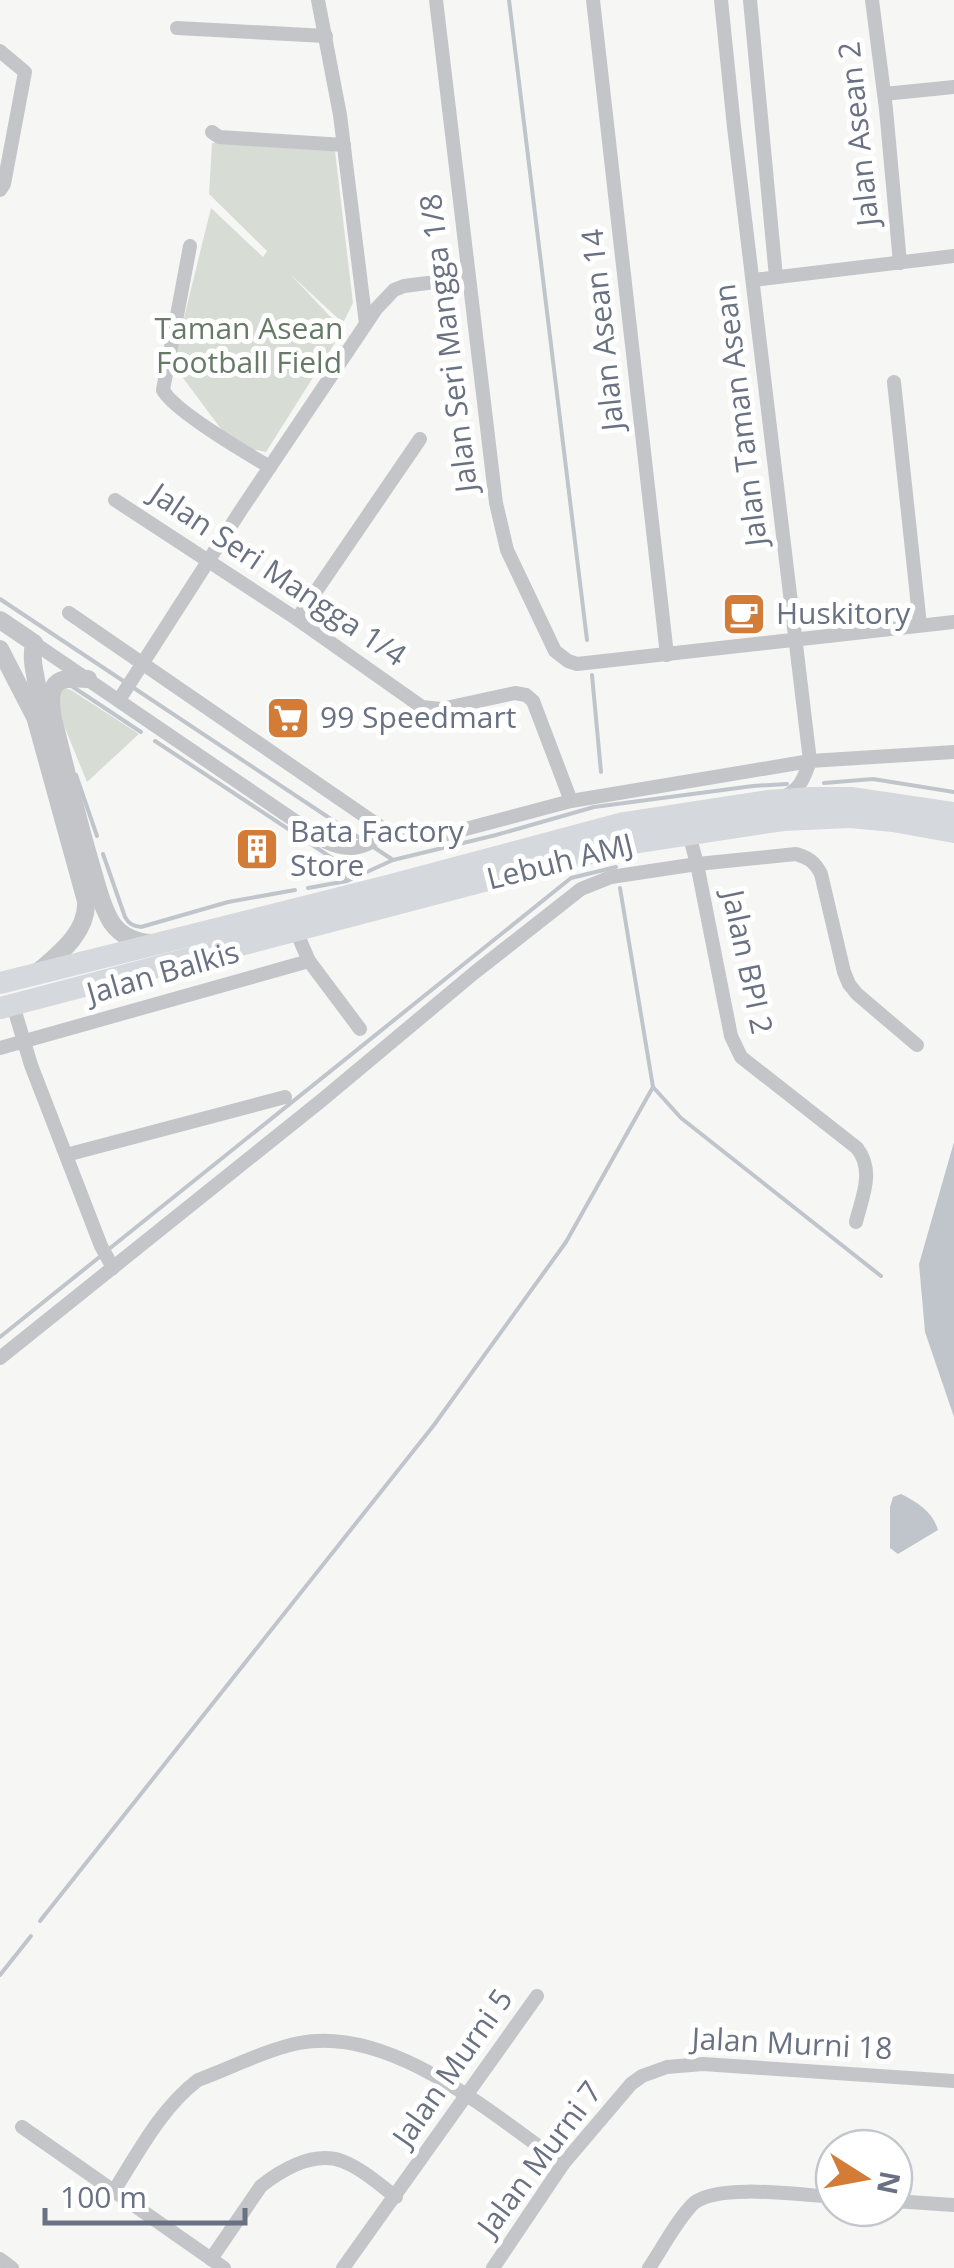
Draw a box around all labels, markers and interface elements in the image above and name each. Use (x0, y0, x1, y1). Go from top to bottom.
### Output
street label: Jalan Asean 2 (827, 40, 888, 231)
street label: Jalan Seri Mangga 1/8 (409, 192, 487, 498)
street label: Jalan Asean 14 (571, 227, 633, 436)
street label: Jalan Taman Asean (703, 282, 776, 552)
park label: Taman Asean Football Field (154, 307, 344, 382)
street label: Jalan Seri Mangga 1/4 (140, 471, 415, 675)
cafe icon: Huskitory (721, 591, 767, 637)
place label: Huskitory (776, 592, 911, 633)
supermarket icon: 99 Speedmart (265, 695, 311, 741)
place label: 99 Speedmart (320, 696, 516, 737)
place label: Bata Factory Store (290, 810, 465, 885)
street label: Lebuh AMJ (482, 823, 637, 899)
building icon: Bata Factory Store (234, 826, 280, 872)
street label: Jalan BPI 2 (713, 883, 784, 1037)
street label: Jalan Balkis (79, 930, 243, 1014)
street label: Jalan Murni 5 (381, 1980, 521, 2157)
street label: Jalan Murni 18 (688, 2017, 893, 2068)
street label: Jalan Murni 7 (465, 2072, 610, 2246)
north arrow (814, 2128, 914, 2228)
scale bar (45, 2163, 245, 2225)
text: N (869, 2168, 910, 2198)
text: 100 m (60, 2176, 147, 2217)

